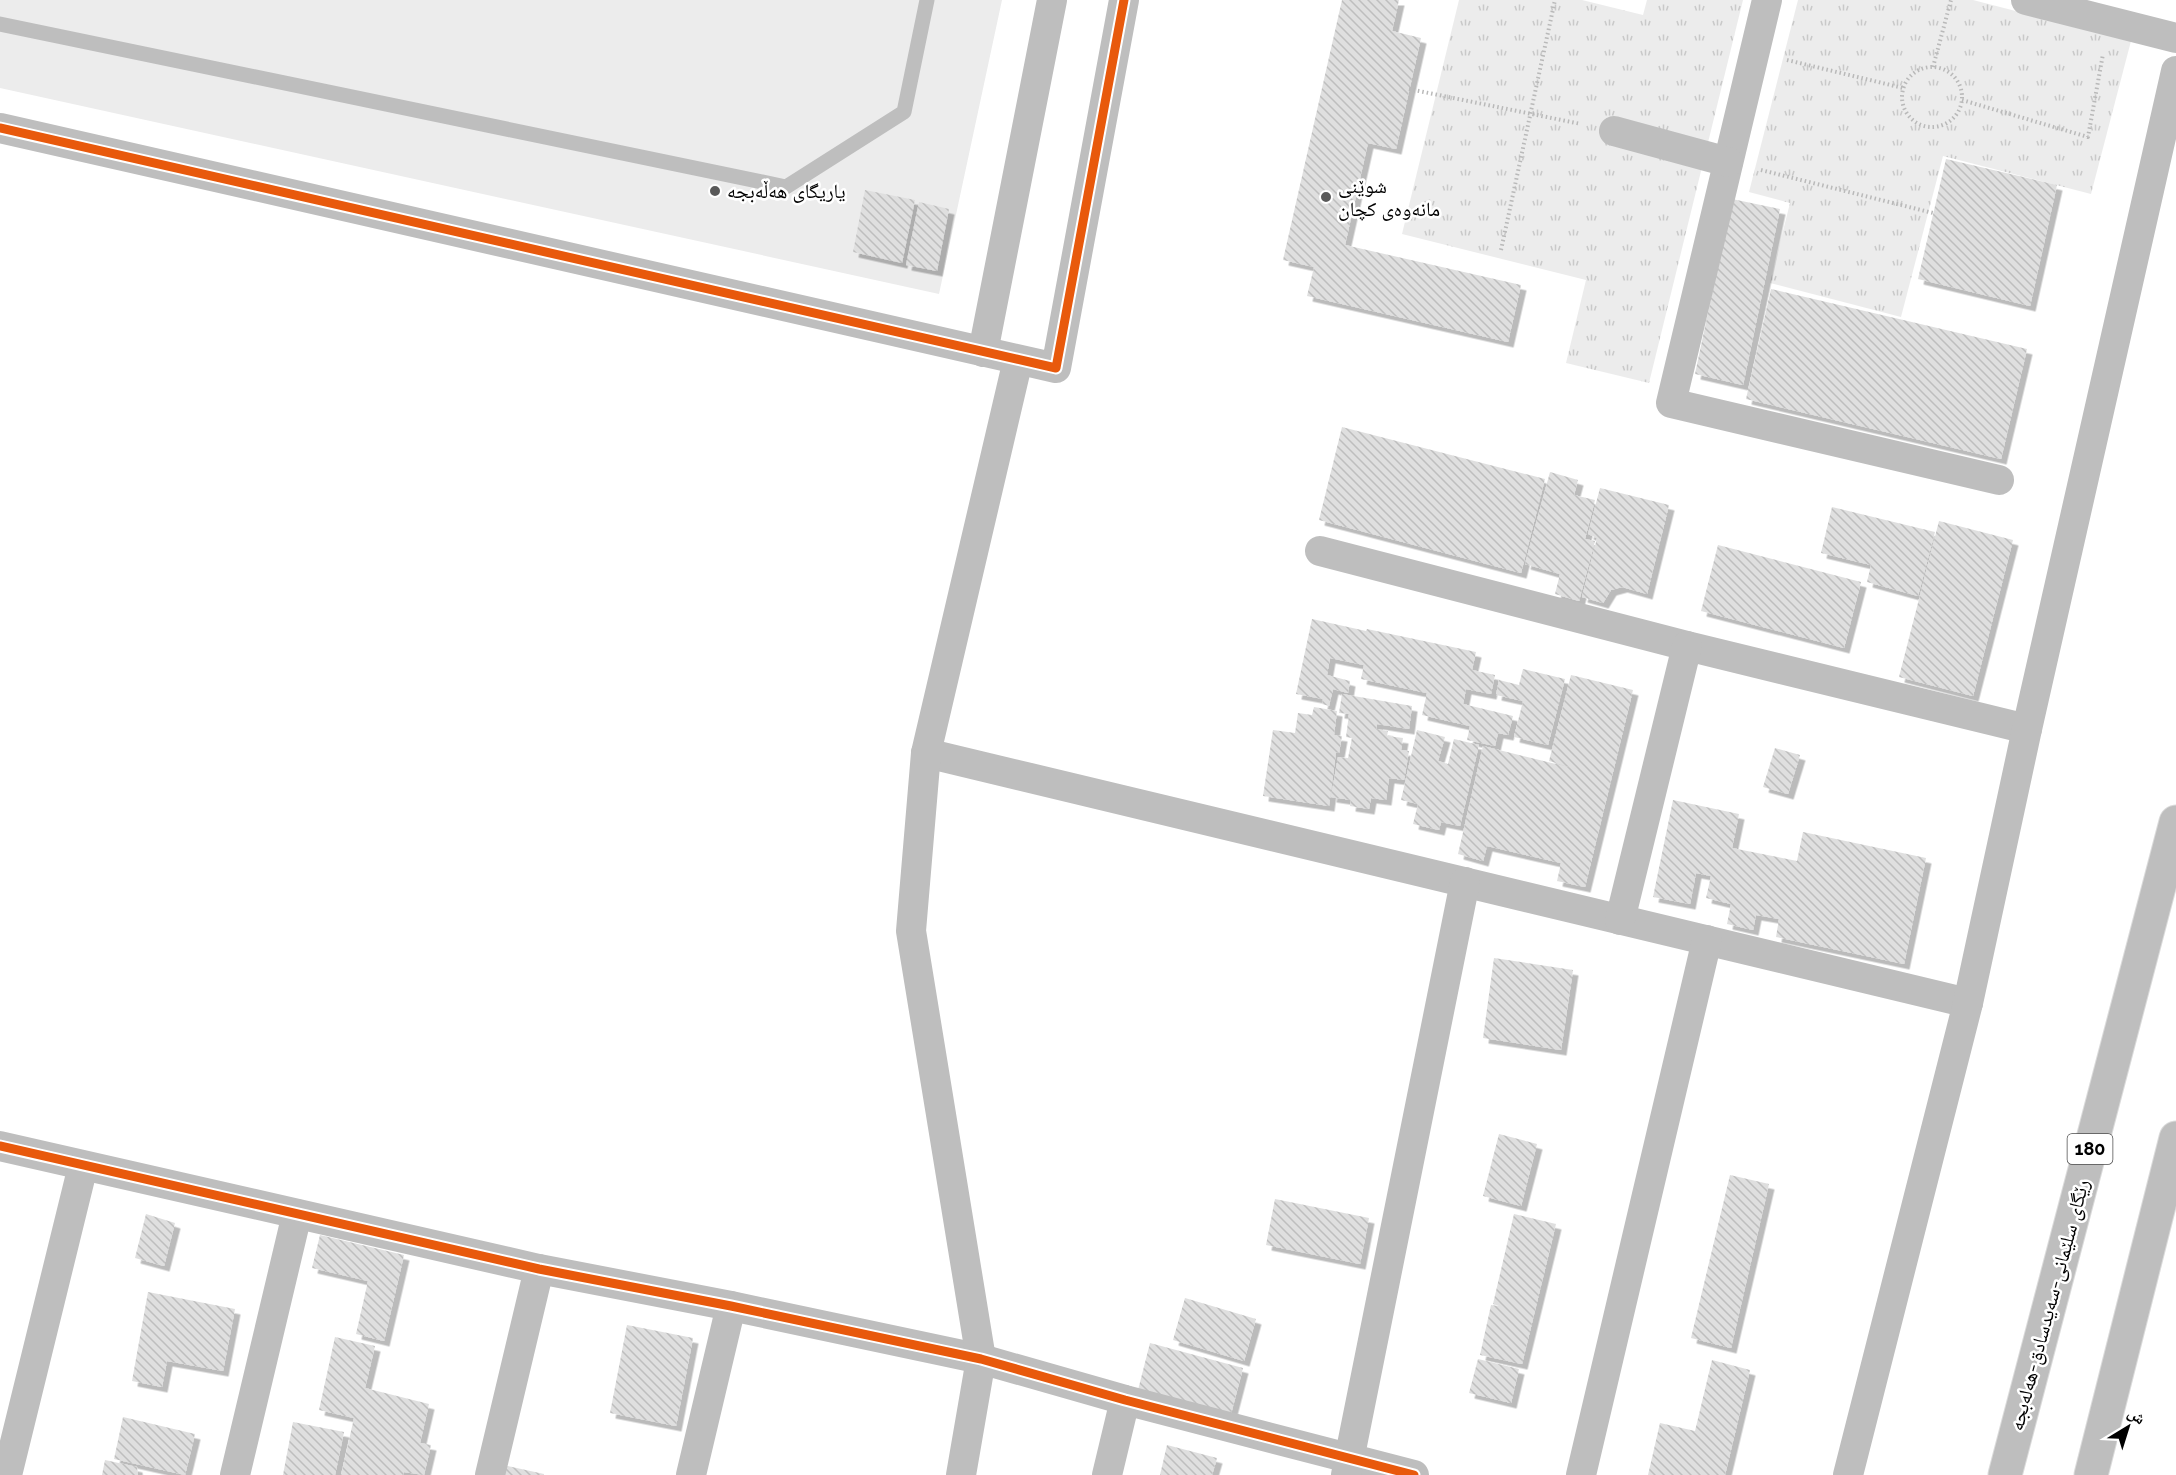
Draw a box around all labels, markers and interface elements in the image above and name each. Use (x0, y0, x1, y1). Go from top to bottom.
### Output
place label: شوێنی مانەوەی کچان (1338, 174, 1440, 221)
place label: یاریگای هەڵەبجە (727, 179, 846, 203)
marker: یاریگای هەڵەبجە (708, 184, 722, 198)
marker: شوێنی مانەوەی کچان (1319, 190, 1333, 204)
road number: 180 (2068, 1134, 2112, 1164)
street label: رێگای سلێمانی-سەیدسادق-هەلەبجە (2004, 1177, 2094, 1433)
north arrow (2098, 1397, 2158, 1457)
text: ش (2124, 1403, 2149, 1428)

